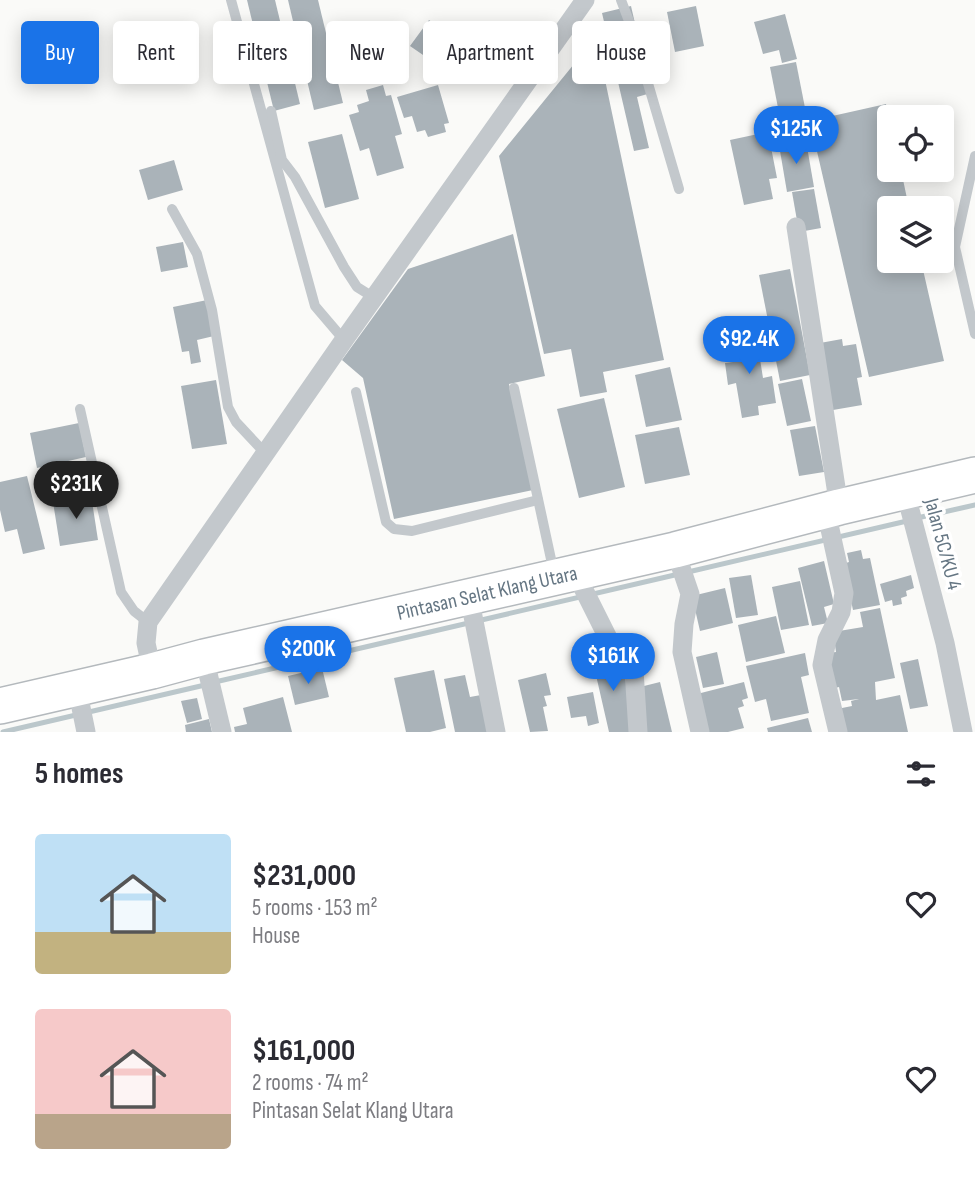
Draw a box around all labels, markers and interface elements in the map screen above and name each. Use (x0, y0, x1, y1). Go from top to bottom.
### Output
chip: Buy (21, 21, 99, 84)
chip: Rent (113, 21, 199, 84)
chip: Filters (213, 21, 312, 84)
chip: New (326, 21, 409, 84)
chip: Apartment (423, 21, 558, 84)
chip: House (572, 21, 670, 84)
map controls (877, 105, 954, 273)
button: locate (877, 105, 954, 182)
pin: $125K (747, 106, 845, 166)
text: $125K (770, 115, 822, 143)
button: layers (877, 196, 954, 273)
pin: $92.4K (692, 316, 806, 376)
text: $92.4K (719, 325, 779, 353)
pin: $231K (27, 462, 125, 521)
text: $231K (50, 470, 102, 498)
street label: Jalan 5C/KU 4 (919, 495, 967, 593)
street label: Pintasan Selat Klang Utara (394, 560, 580, 625)
pin: $200K (259, 626, 357, 686)
pin: $161K (564, 634, 662, 693)
text: $200K (280, 635, 336, 663)
text: $161K (587, 642, 639, 670)
icon: filters (902, 755, 940, 793)
text: 5 homes (35, 756, 124, 792)
text: $231,000 (252, 858, 356, 894)
icon: home (91, 862, 175, 946)
icon: heart (902, 885, 940, 923)
text: 5 rooms · 153 m² (252, 894, 378, 922)
text: House (252, 922, 300, 950)
text: $161,000 (252, 1033, 355, 1069)
icon: home (91, 1037, 175, 1121)
icon: heart (902, 1060, 940, 1098)
text: 2 rooms · 74 m² (252, 1069, 369, 1097)
text: Pintasan Selat Klang Utara (252, 1097, 454, 1125)

